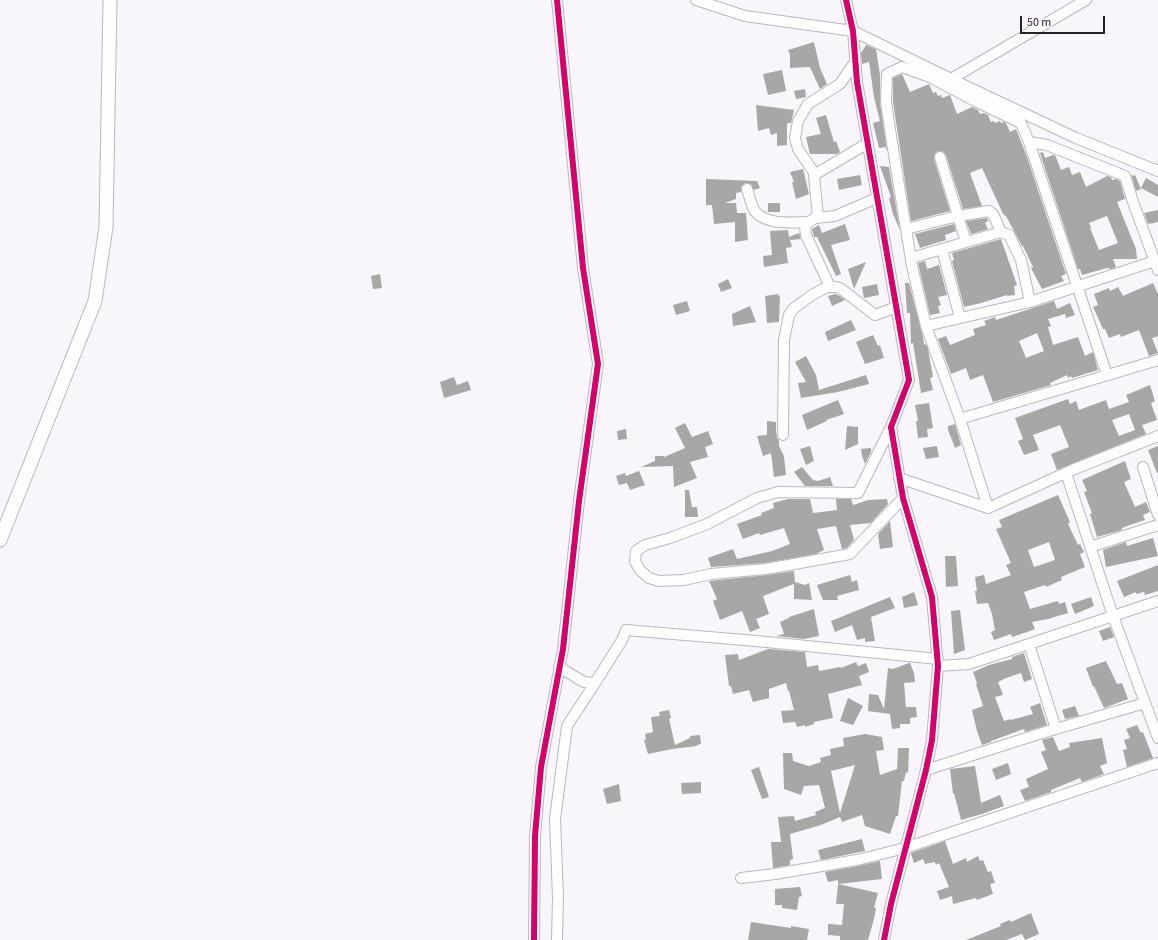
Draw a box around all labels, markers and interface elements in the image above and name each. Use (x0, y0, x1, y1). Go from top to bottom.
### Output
scale bar (1022, 8, 1107, 34)
text: 50 m (1027, 14, 1051, 31)

